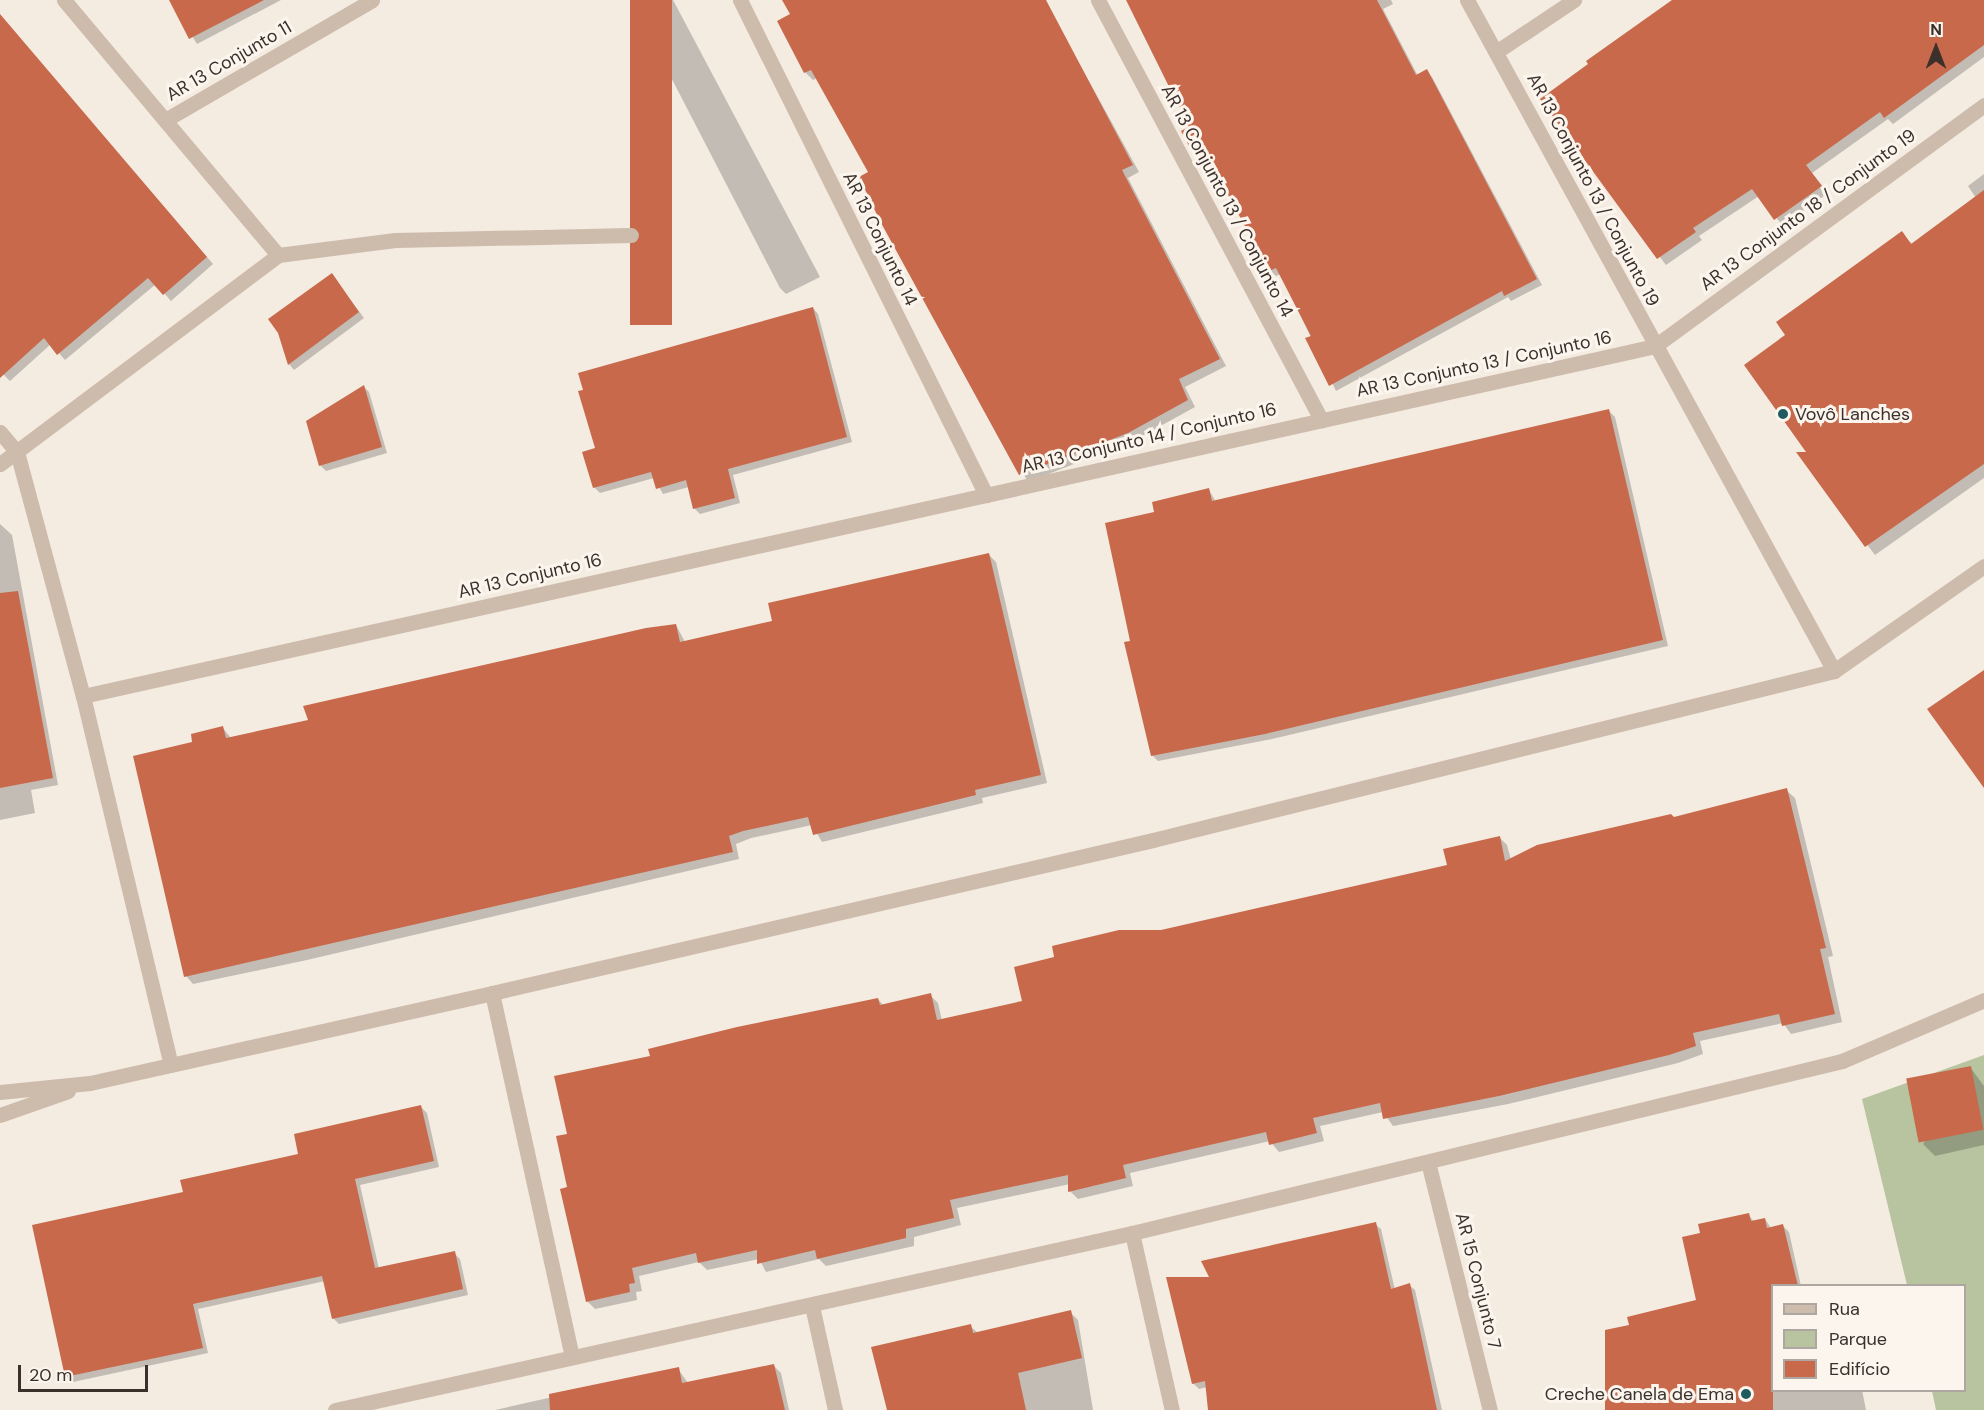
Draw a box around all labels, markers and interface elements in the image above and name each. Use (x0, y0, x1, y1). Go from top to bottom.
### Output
street label: AR 13 Conjunto 11 (163, 16, 295, 106)
north arrow (1906, 18, 1966, 78)
text: N (1930, 19, 1942, 40)
street label: AR 13 Conjunto 13 / Conjunto 19 (1522, 70, 1664, 310)
street label: AR 13 Conjunto 13 / Conjunto 14 (1156, 81, 1298, 321)
street label: AR 13 Conjunto 18 / Conjunto 19 (1696, 125, 1920, 295)
street label: AR 13 Conjunto 14 (838, 169, 922, 309)
street label: AR 13 Conjunto 13 / Conjunto 16 (1354, 326, 1614, 402)
street label: AR 13 Conjunto 14 / Conjunto 16 (1019, 398, 1279, 478)
place label: Vovô Lanches (1795, 403, 1910, 425)
marker: Vovô Lanches (1776, 407, 1790, 421)
street label: AR 13 Conjunto 16 (456, 549, 604, 603)
street label: AR 15 Conjunto 7 (1451, 1211, 1505, 1351)
legend (1771, 1284, 1966, 1392)
text: Rua (1829, 1297, 1860, 1321)
text: Parque (1829, 1327, 1887, 1351)
scale bar (21, 1353, 152, 1391)
text: Edifício (1829, 1357, 1890, 1381)
text: 20 m (29, 1363, 72, 1387)
place label: Creche Canela de Ema (1545, 1383, 1734, 1405)
marker: Creche Canela de Ema (1739, 1387, 1753, 1401)

